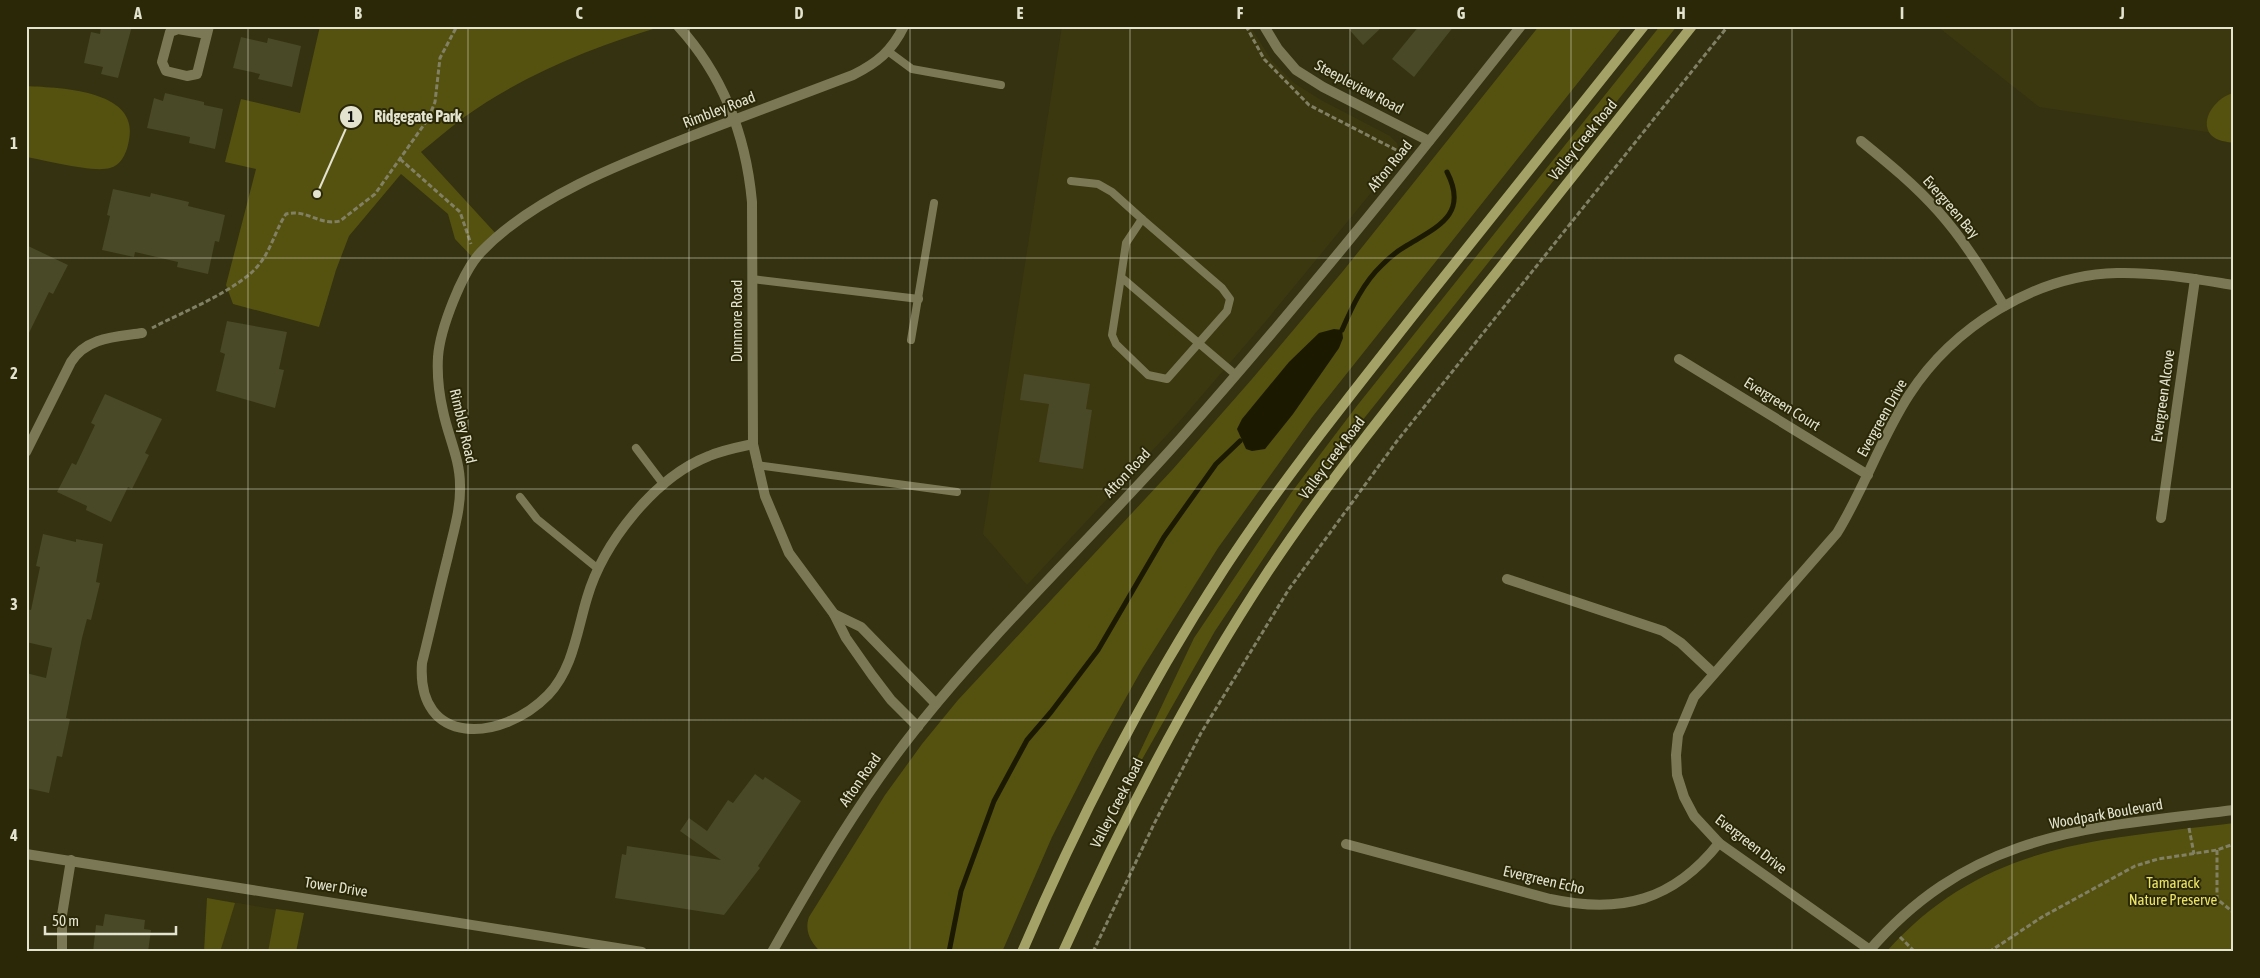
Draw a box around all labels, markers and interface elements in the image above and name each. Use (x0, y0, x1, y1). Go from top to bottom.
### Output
text: A (133, 4, 142, 22)
text: B (354, 4, 362, 22)
text: C (575, 4, 583, 22)
text: D (795, 4, 804, 22)
text: E (1017, 4, 1024, 22)
text: F (1237, 4, 1244, 22)
text: G (1457, 4, 1466, 22)
text: H (1676, 4, 1686, 22)
text: I (1900, 4, 1904, 22)
text: J (2118, 4, 2125, 22)
street label: Steepleview Road (1312, 56, 1406, 117)
street label: Rimbley Road (680, 88, 757, 131)
street label: Valley Creek Road (1545, 96, 1620, 183)
callout: Ridgegate Park (339, 101, 472, 132)
text: Ridgegate Park (374, 107, 463, 125)
text: 1 (347, 108, 355, 125)
text: 1 (10, 134, 18, 152)
street label: Afton Road (1364, 137, 1415, 195)
street label: Evergreen Bay (1920, 172, 1983, 241)
street label: Dunmore Road (728, 280, 745, 362)
street label: Evergreen Alcove (2148, 348, 2177, 443)
text: 2 (10, 364, 18, 382)
street label: Evergreen Court (1741, 373, 1823, 434)
street label: Evergreen Drive (1853, 376, 1910, 460)
street label: Rimbley Road (447, 387, 480, 465)
street label: Valley Creek Road (1295, 413, 1368, 502)
street label: Afton Road (1100, 445, 1154, 501)
text: 3 (10, 595, 18, 613)
street label: Afton Road (835, 750, 884, 809)
street label: Valley Creek Road (1087, 755, 1147, 851)
street label: Woodpark Boulevard (2048, 795, 2164, 832)
street label: Evergreen Drive (1712, 810, 1791, 877)
text: 4 (9, 826, 18, 844)
street label: Evergreen Echo (1502, 862, 1587, 897)
street label: Tower Drive (303, 873, 369, 900)
park label: Tamarack Nature Preserve (2129, 874, 2218, 908)
scale bar (45, 903, 176, 935)
text: 50 m (52, 912, 79, 929)

